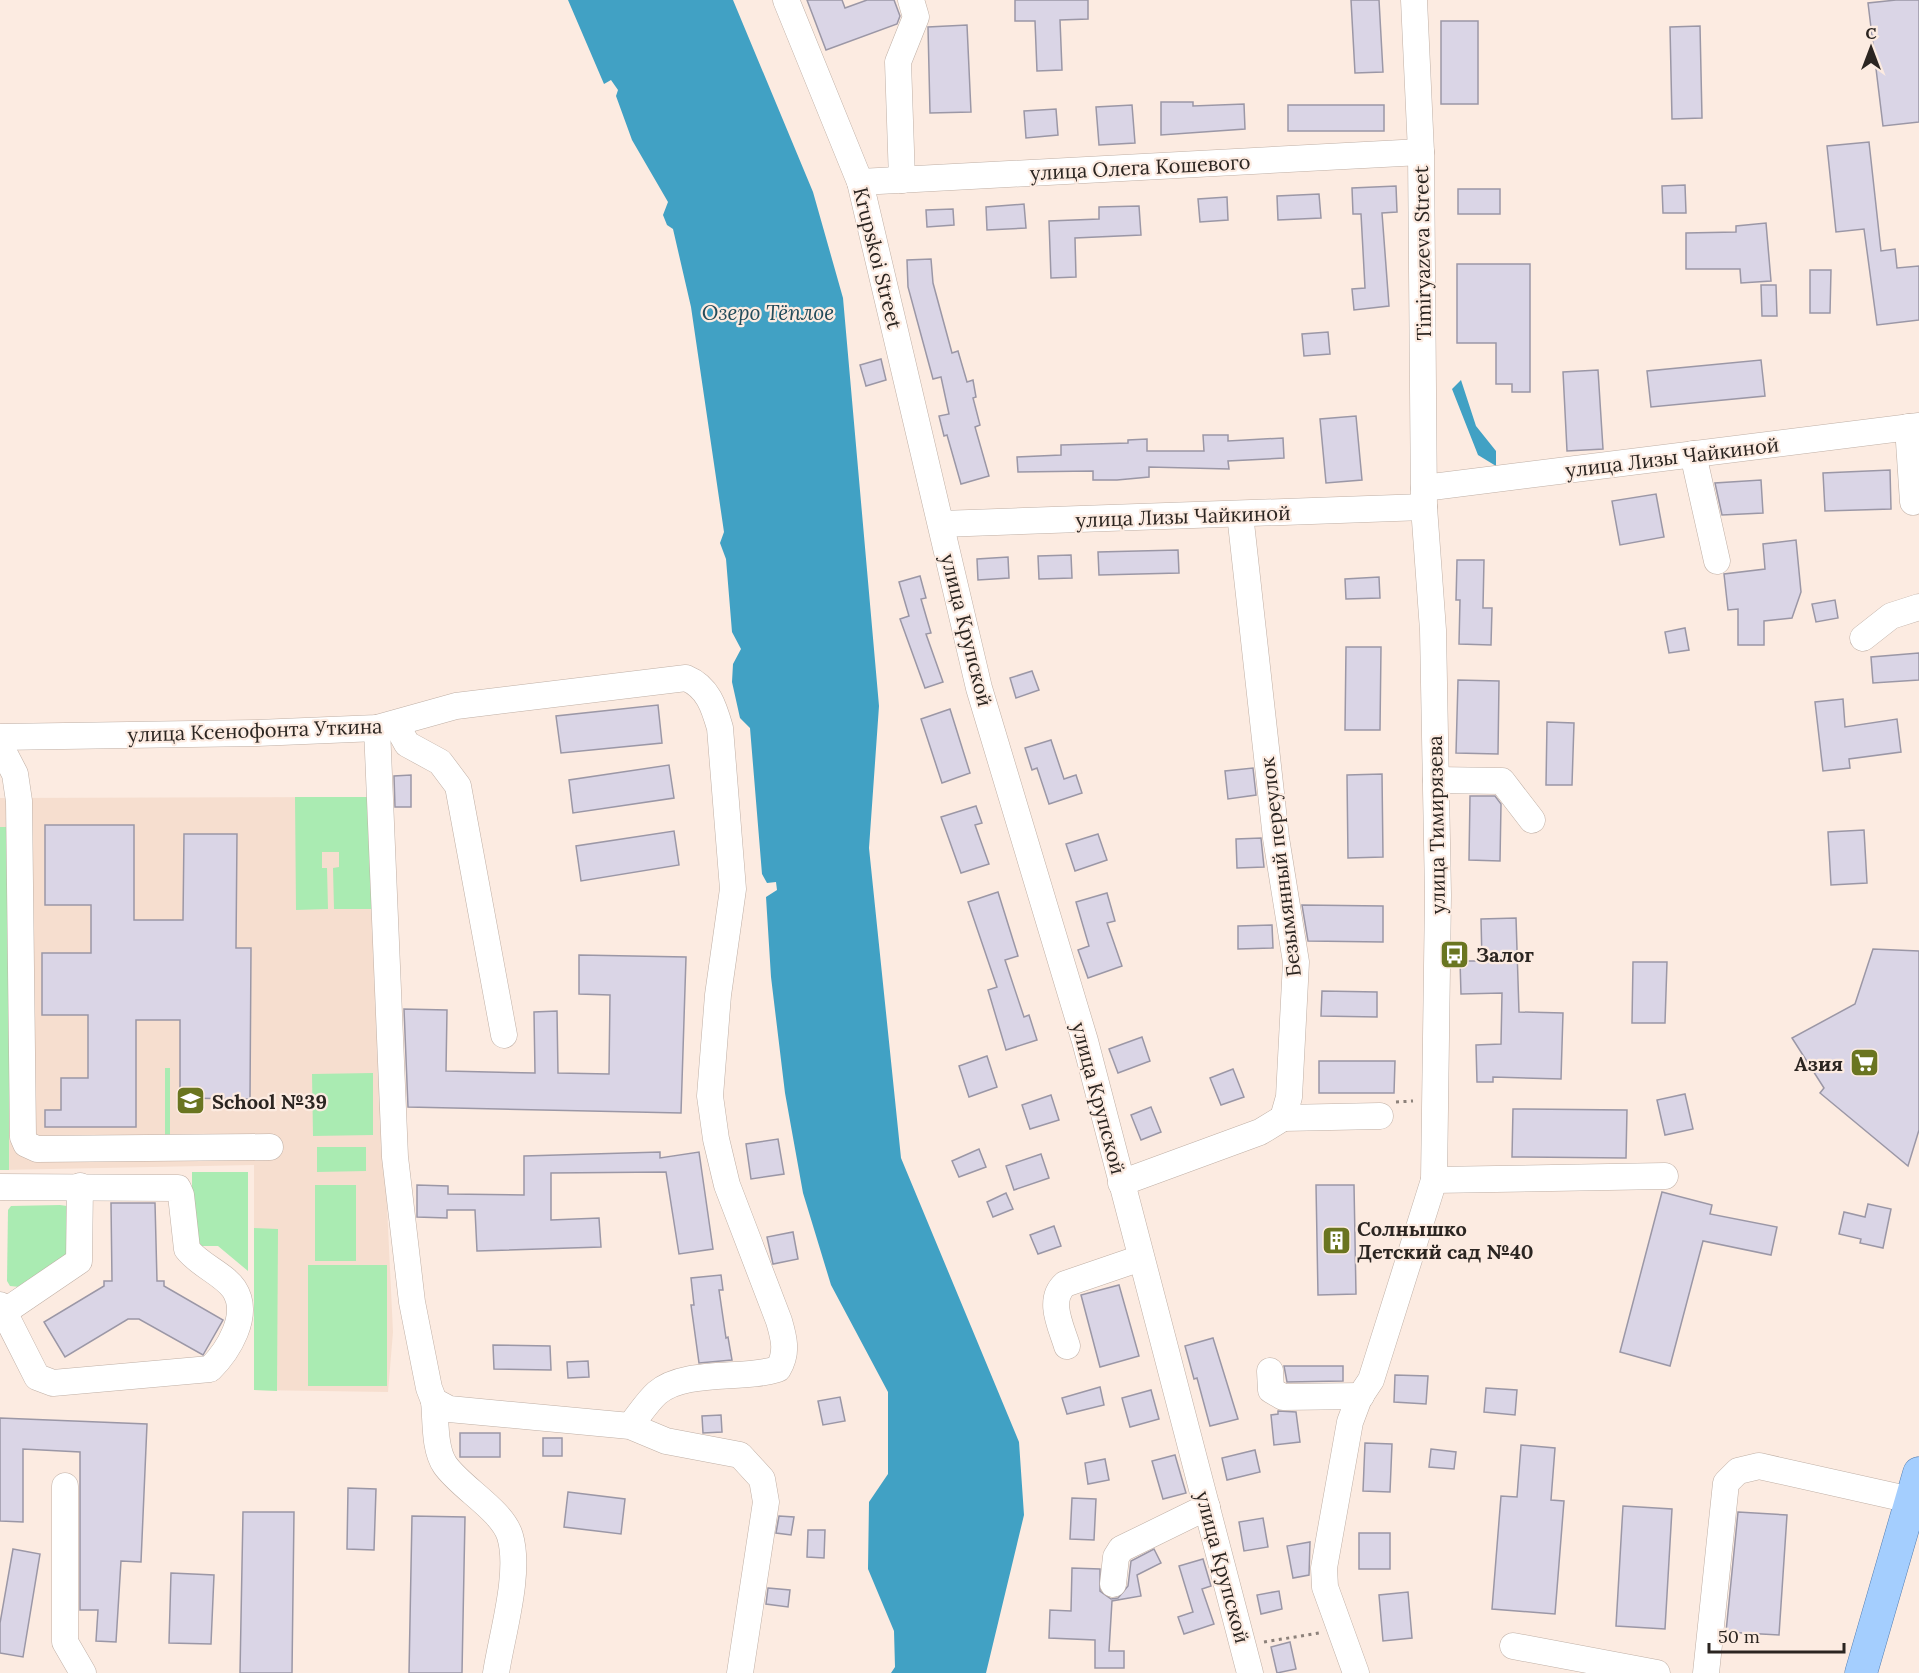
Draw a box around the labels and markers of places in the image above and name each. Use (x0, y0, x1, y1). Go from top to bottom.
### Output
bus stop icon: Залог (1439, 938, 1471, 970)
place label: Залог (1476, 942, 1534, 967)
supermarket icon: Азия (1848, 1047, 1880, 1079)
place label: Азия (1794, 1051, 1843, 1076)
school or university icon: School №39 (175, 1085, 207, 1117)
place label: School №39 (212, 1089, 327, 1114)
place label: Солнышко Детский сад №40 (1357, 1216, 1534, 1264)
building icon: Солнышко Детский сад №40 (1320, 1224, 1352, 1256)

